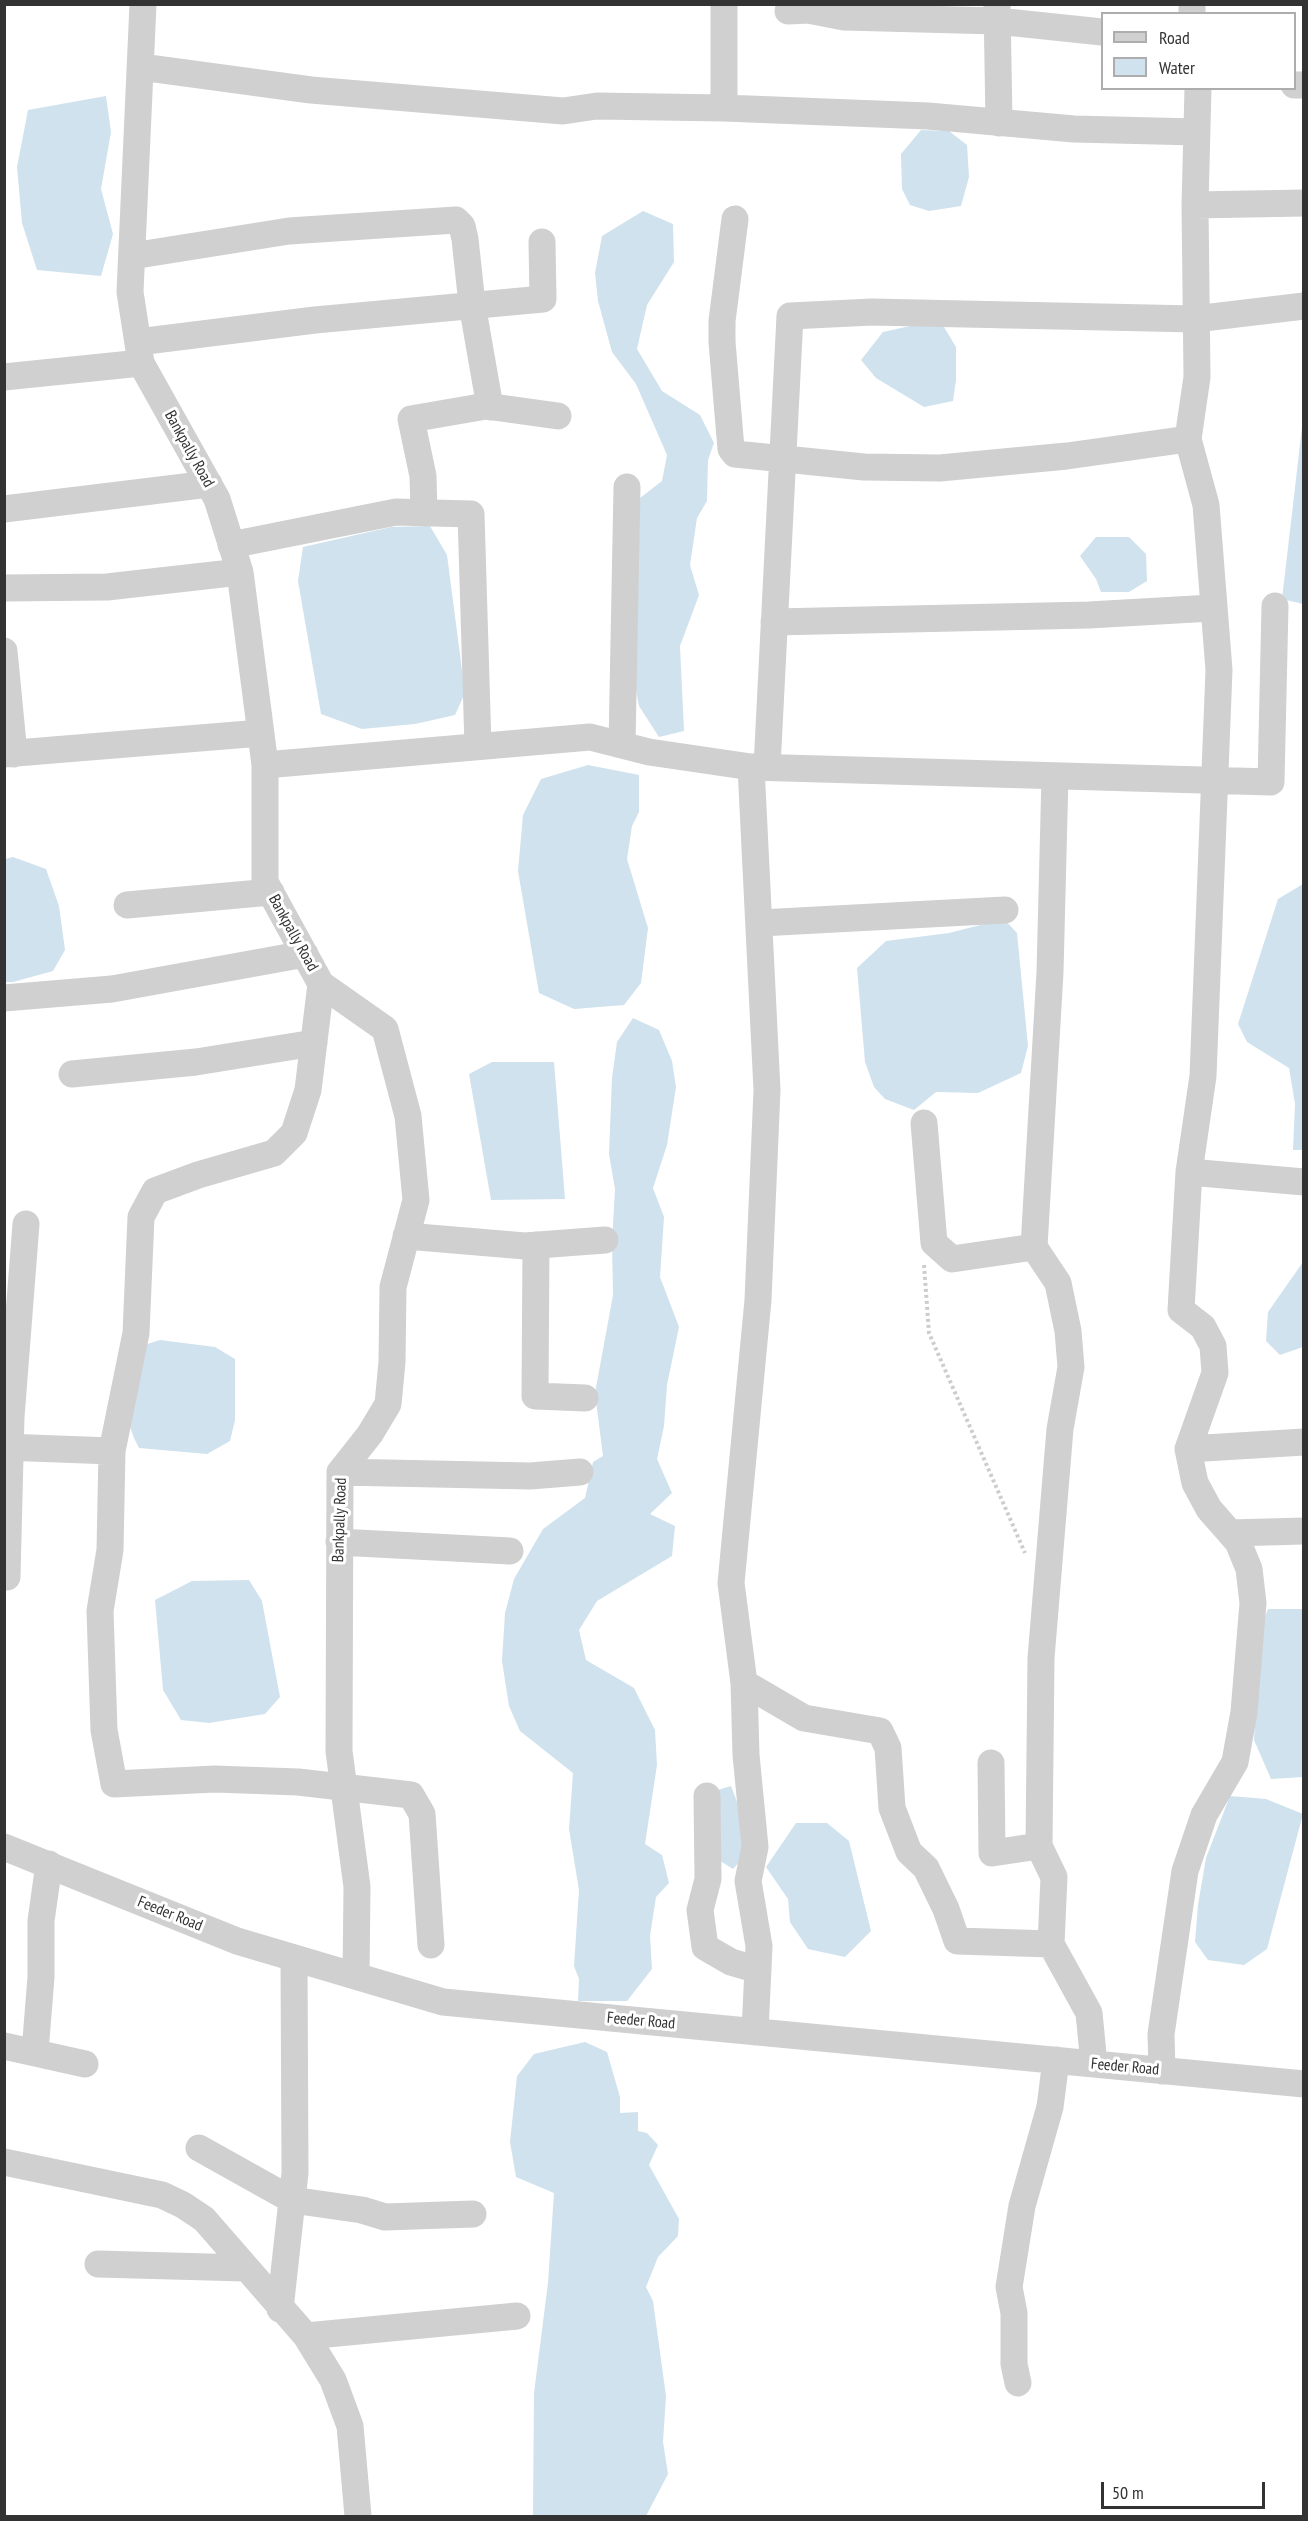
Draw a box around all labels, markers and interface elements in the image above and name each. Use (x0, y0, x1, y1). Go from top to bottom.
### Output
legend (1101, 12, 1296, 90)
text: Road (1159, 26, 1190, 49)
text: Water (1159, 56, 1195, 79)
street label: Bankpally Road (160, 407, 218, 491)
street label: Bankpally Road (264, 891, 322, 975)
street label: Bankpally Road (329, 1477, 351, 1563)
street label: Feeder Road (135, 1892, 205, 1936)
street label: Feeder Road (606, 2008, 676, 2034)
street label: Feeder Road (1090, 2054, 1160, 2080)
scale bar (1104, 2470, 1268, 2508)
text: 50 m (1112, 2481, 1144, 2504)

